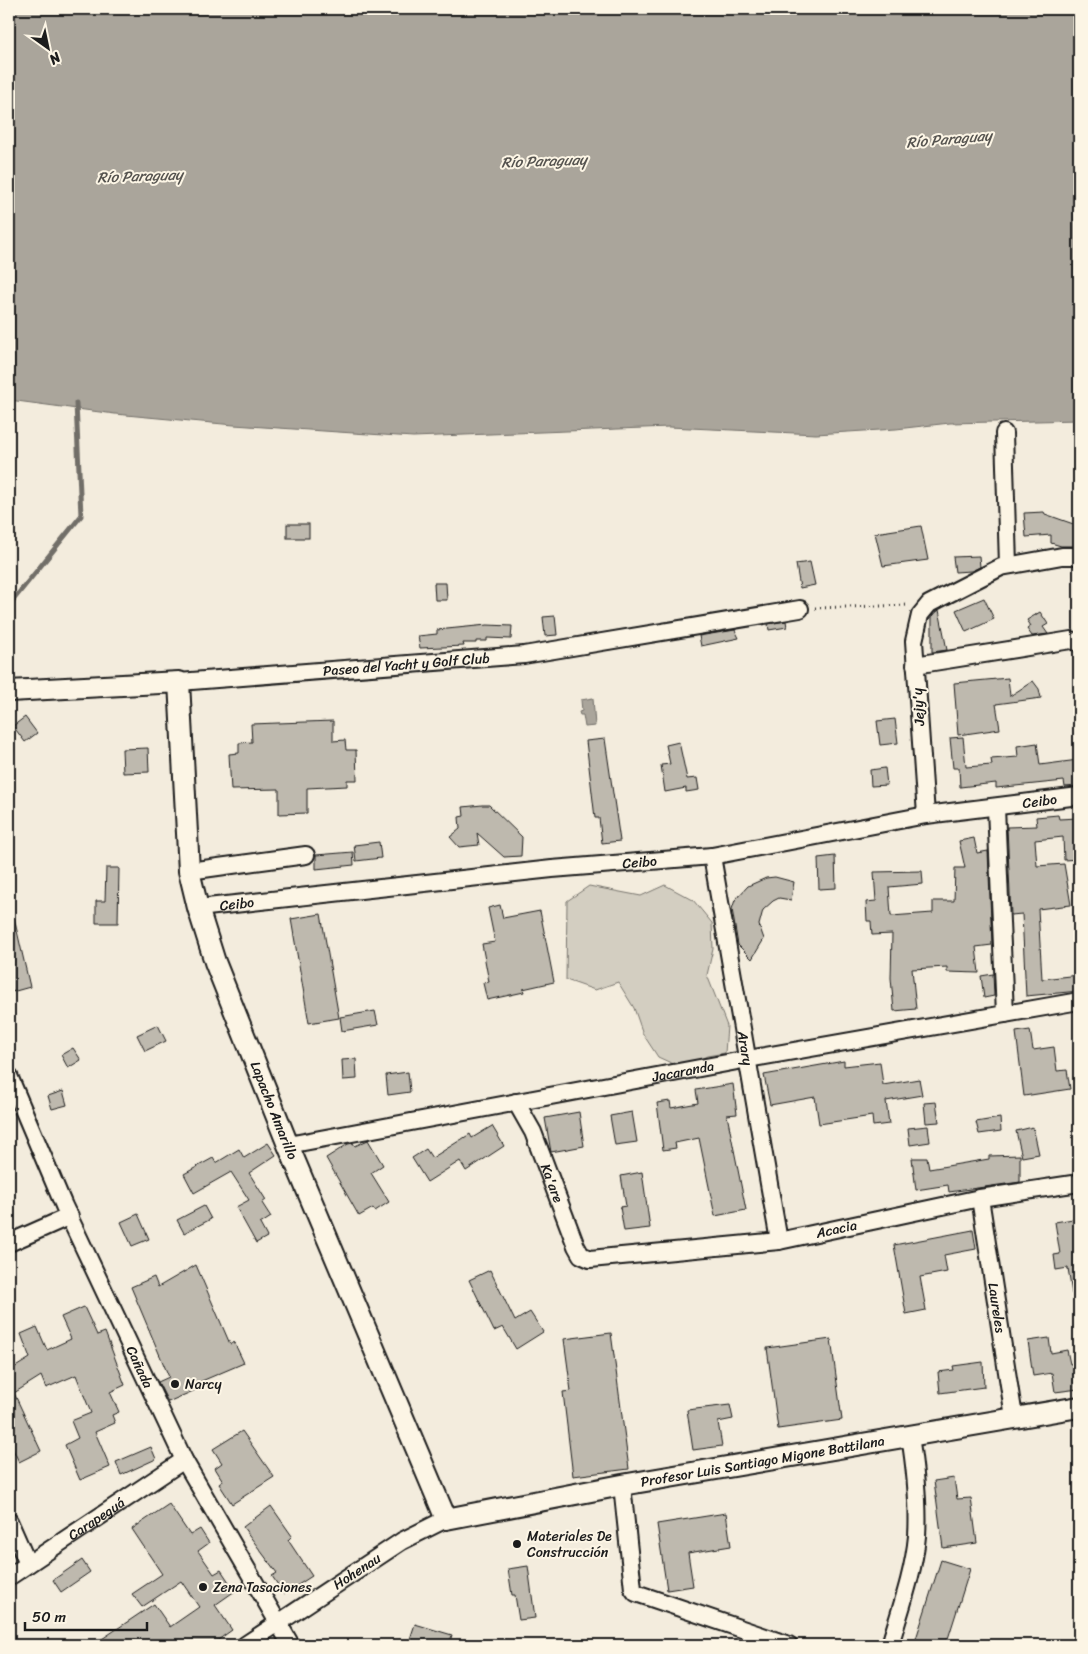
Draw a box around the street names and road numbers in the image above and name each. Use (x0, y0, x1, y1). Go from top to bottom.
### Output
street label: Paseo del Yacht y Golf Club (322, 646, 491, 684)
street label: Jejy'y (905, 686, 932, 728)
street label: Ceibo (1021, 787, 1058, 816)
street label: Ceibo (621, 849, 658, 876)
street label: Ceibo (218, 890, 255, 919)
street label: Arary (729, 1028, 760, 1068)
street label: Jacaranda (649, 1054, 716, 1090)
street label: Lapacho Amarillo (243, 1057, 305, 1164)
street label: Ka'are (533, 1160, 571, 1207)
street label: Acacia (813, 1213, 859, 1246)
street label: Laureles (980, 1281, 1013, 1335)
street label: Cañada (119, 1341, 160, 1393)
street label: Profesor Luis Santiago Migone Battilana (639, 1428, 887, 1495)
street label: Carapeguá (63, 1491, 130, 1547)
street label: Hohenau (328, 1546, 387, 1597)

